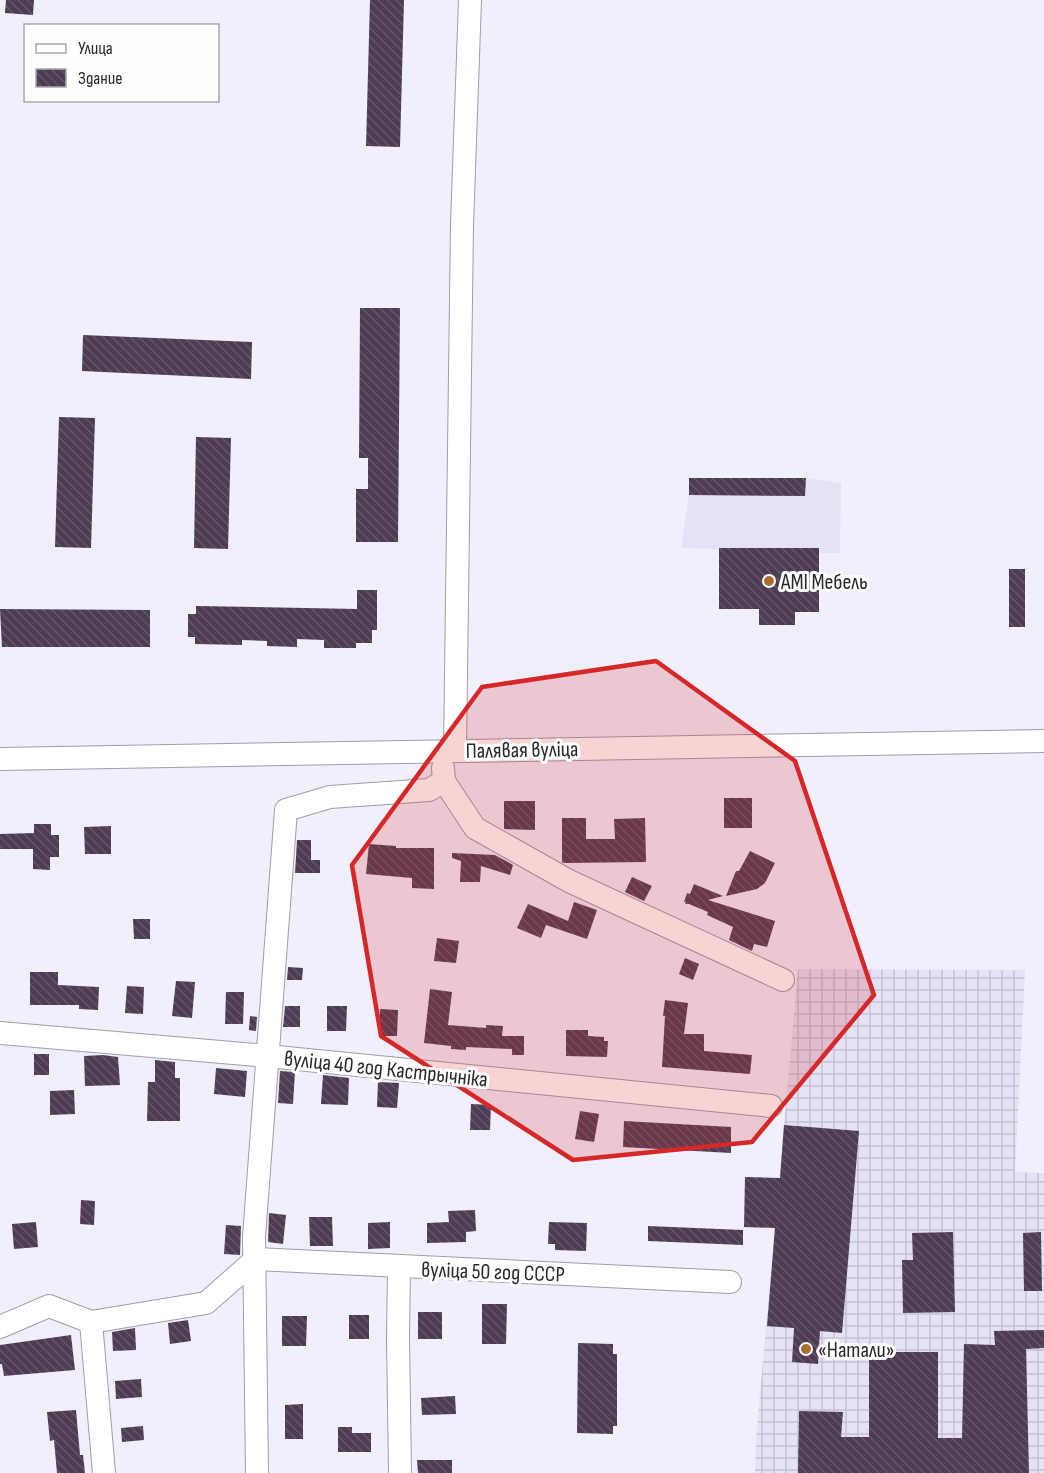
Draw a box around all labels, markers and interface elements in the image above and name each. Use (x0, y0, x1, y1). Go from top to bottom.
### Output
legend (24, 24, 219, 102)
text: Улица (78, 38, 113, 59)
text: Здание (78, 68, 123, 89)
place label: AMI Мебель (780, 569, 868, 596)
marker: AMI Мебель (762, 574, 776, 588)
street label: Палявая вуліца (465, 736, 579, 765)
street label: вуліца 40 год Кастрычніка (283, 1045, 489, 1094)
street label: вуліца 50 год СССР (421, 1257, 565, 1288)
place label: «Натали» (818, 1337, 894, 1364)
marker: «Натали» (799, 1342, 813, 1356)

